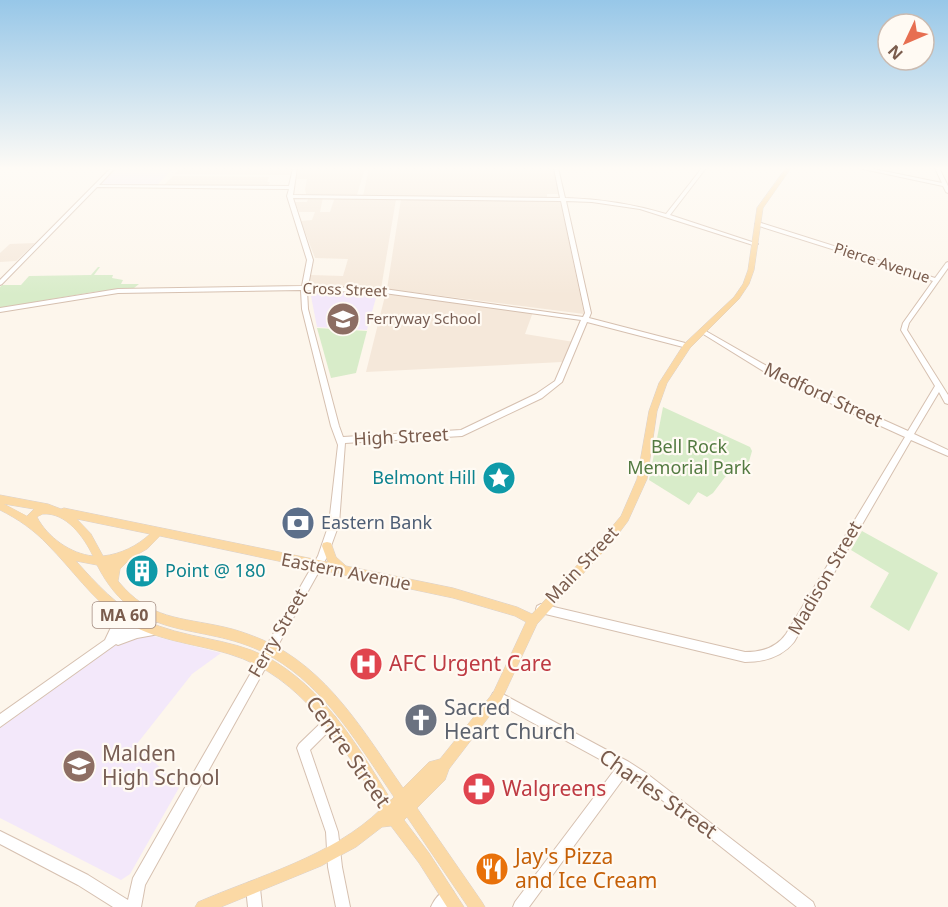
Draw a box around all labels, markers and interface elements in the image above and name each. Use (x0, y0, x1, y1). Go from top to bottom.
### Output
north arrow (876, 12, 936, 72)
text: N (883, 40, 908, 65)
street label: Pierce Avenue (832, 237, 933, 287)
street label: Cross Street (302, 278, 388, 300)
school or university icon: Ferryway School (325, 301, 361, 337)
place label: Ferryway School (366, 308, 481, 328)
street label: Medford Street (760, 356, 887, 432)
street label: High Street (353, 422, 450, 450)
park label: Bell Rock Memorial Park (627, 434, 751, 479)
place icon: Belmont Hill (481, 460, 517, 496)
place label: Belmont Hill (372, 465, 476, 489)
bank icon: Eastern Bank (280, 505, 316, 541)
place label: Eastern Bank (321, 510, 433, 534)
street label: Madison Street (782, 516, 867, 639)
street label: Main Street (539, 520, 624, 608)
street label: Eastern Avenue (279, 547, 413, 595)
building icon: Point @ 180 (124, 553, 160, 589)
place label: Point @ 180 (165, 558, 265, 582)
street label: Ferry Street (242, 583, 312, 681)
road number: MA 60 (92, 602, 156, 628)
hospital icon: AFC Urgent Care (348, 646, 384, 682)
place label: AFC Urgent Care (389, 649, 552, 677)
street label: Centre Street (300, 690, 398, 813)
place label: Sacred Heart Church (444, 693, 575, 745)
church icon: Sacred Heart Church (403, 702, 439, 738)
place label: Malden High School (102, 739, 220, 791)
street label: Charles Street (594, 742, 724, 844)
school or university icon: Malden High School (61, 748, 97, 784)
pharmacy icon: Walgreens (461, 771, 497, 807)
place label: Walgreens (502, 774, 606, 802)
place label: Jay's Pizza and Ice Cream (513, 842, 657, 894)
restaurant icon: Jay's Pizza and Ice Cream (474, 851, 510, 887)

